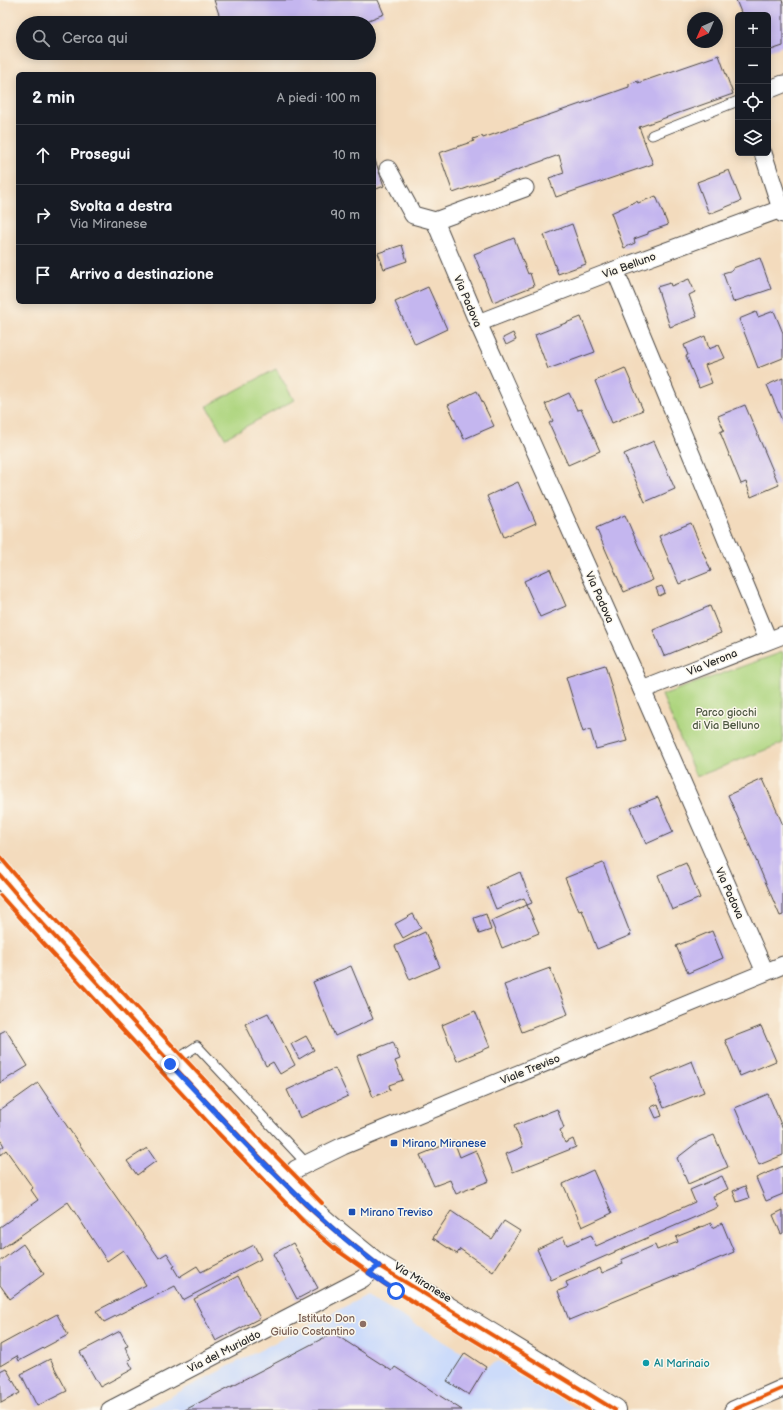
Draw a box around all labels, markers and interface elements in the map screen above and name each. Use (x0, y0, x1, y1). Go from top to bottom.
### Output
north arrow (687, 12, 723, 48)
map controls (735, 12, 771, 156)
button: + (735, 12, 771, 48)
search box (16, 16, 376, 60)
icon: search (30, 27, 52, 49)
text: Cerca qui (62, 29, 128, 48)
button: − (735, 48, 771, 84)
button: locate (735, 84, 771, 120)
text: 2 min (32, 88, 75, 108)
text: A piedi · 100 m (277, 90, 360, 106)
button: layers (735, 120, 771, 156)
icon: ahead (32, 144, 54, 166)
text: Prosegui (70, 145, 130, 164)
text: 10 m (333, 147, 360, 163)
text: Svolta a destra (70, 197, 172, 216)
icon: right (32, 204, 54, 226)
text: 90 m (331, 207, 360, 223)
text: Via Miranese (70, 216, 147, 232)
street label: Via Belluno (601, 250, 658, 281)
icon: arrive (32, 264, 54, 286)
text: Arrivo a destinazione (70, 265, 214, 284)
street label: Via Padova (451, 273, 484, 329)
street label: Via Padova (582, 569, 617, 625)
street label: Via Verona (685, 646, 739, 678)
park label: Parco giochi di Via Belluno (692, 706, 760, 732)
street label: Via Padova (712, 865, 747, 921)
street label: Viale Treviso (499, 1052, 562, 1087)
route end (161, 1055, 179, 1073)
place label: Mirano Miranese (402, 1137, 487, 1150)
marker: Mirano Miranese (389, 1138, 399, 1148)
place label: Mirano Treviso (360, 1206, 433, 1219)
marker: Mirano Treviso (347, 1207, 357, 1217)
street label: Via Miranese (392, 1260, 454, 1305)
route start (387, 1282, 405, 1300)
place label: Istituto Don Giulio Costantino (270, 1312, 355, 1338)
marker: Istituto Don Giulio Costantino (358, 1319, 368, 1329)
street label: Via del Murialdo (186, 1327, 263, 1375)
place label: Al Marinaio (654, 1357, 710, 1370)
marker: Al Marinaio (641, 1358, 651, 1368)

